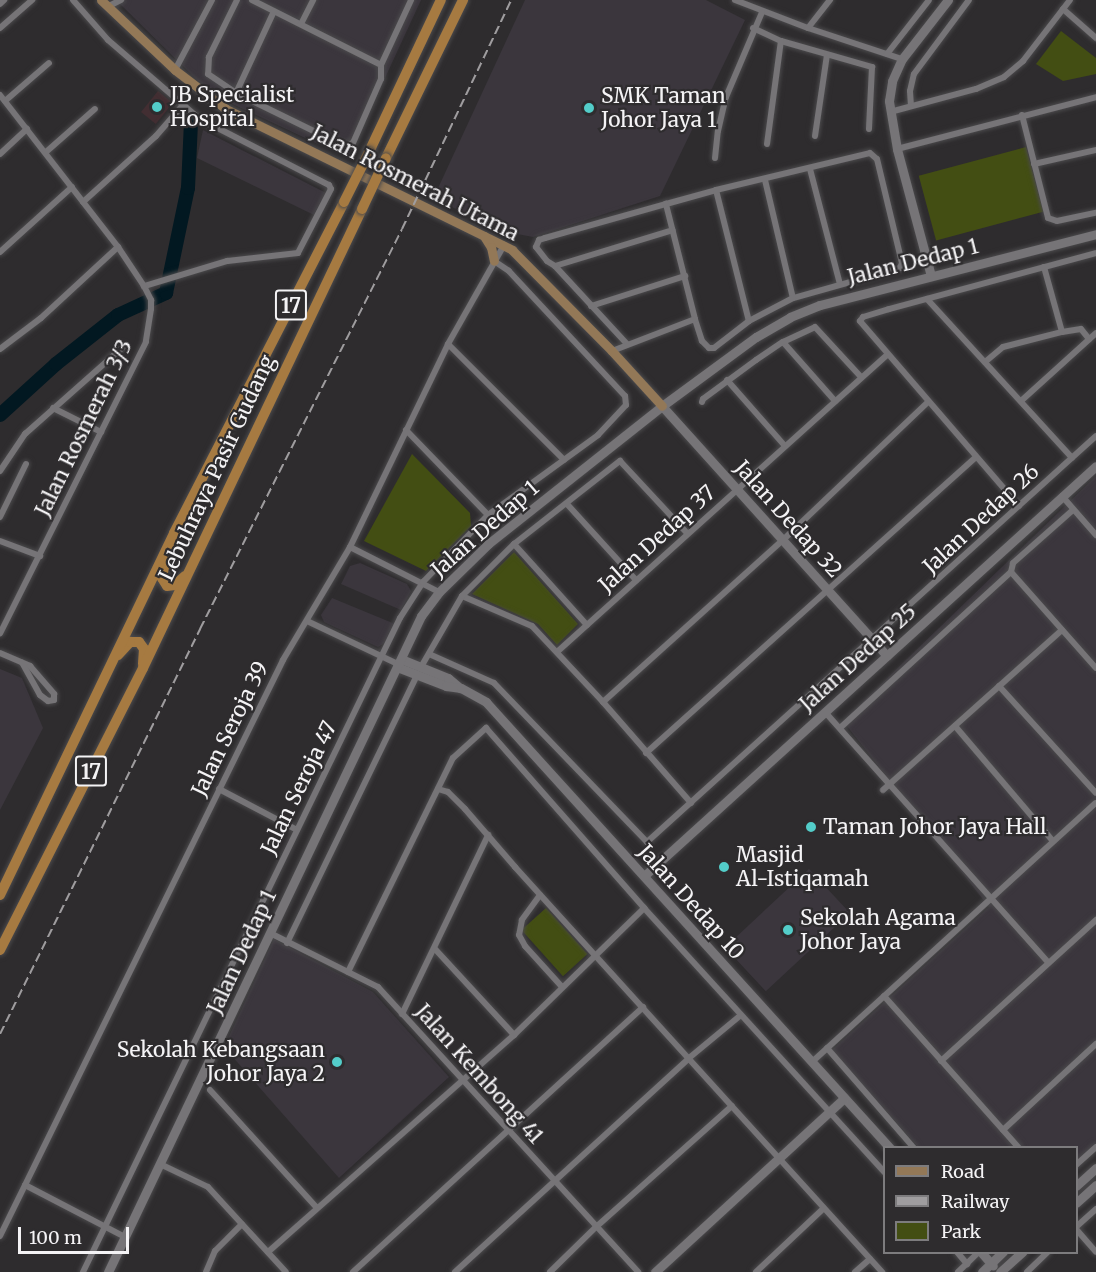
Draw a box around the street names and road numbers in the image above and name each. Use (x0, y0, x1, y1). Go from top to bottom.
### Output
street label: Jalan Rosmerah Utama (307, 120, 523, 246)
street label: Jalan Dedap 1 (845, 234, 981, 290)
road number: 17 (274, 288, 308, 322)
street label: Jalan Rosmerah 3/3 (30, 335, 138, 521)
street label: Lebuhraya Pasir Gudang (153, 351, 281, 585)
street label: Jalan Dedap 32 (729, 455, 847, 583)
street label: Jalan Dedap 26 (918, 459, 1044, 579)
street label: Jalan Dedap 1 (426, 476, 544, 582)
street label: Jalan Dedap 37 (594, 480, 720, 598)
street label: Jalan Dedap 25 (794, 599, 922, 717)
street label: Jalan Seroja 39 (187, 658, 273, 800)
street label: Jalan Seroja 47 (256, 717, 342, 859)
road number: 17 (74, 754, 107, 788)
street label: Jalan Dedap 10 (633, 839, 749, 965)
street label: Jalan Dedap 1 (202, 886, 282, 1018)
street label: Jalan Kembong 41 (410, 999, 548, 1149)

